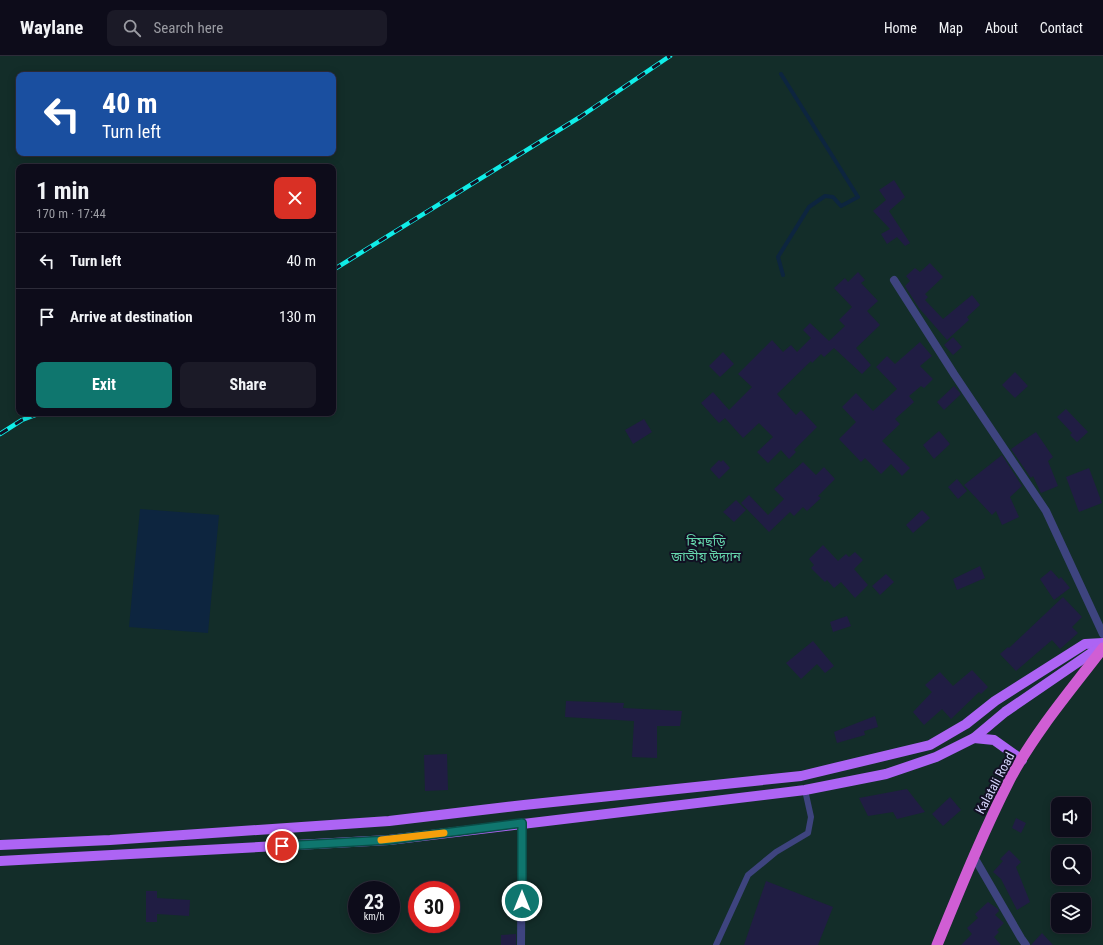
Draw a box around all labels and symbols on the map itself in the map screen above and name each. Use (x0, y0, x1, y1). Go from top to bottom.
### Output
park label: হিমছড়ি জাতীয় উদ্যান (670, 534, 741, 564)
street label: Kalatali Road (972, 750, 1018, 816)
pin (265, 829, 299, 863)
position arrow (501, 880, 543, 922)
speed limit sign: 30 (408, 881, 460, 933)

